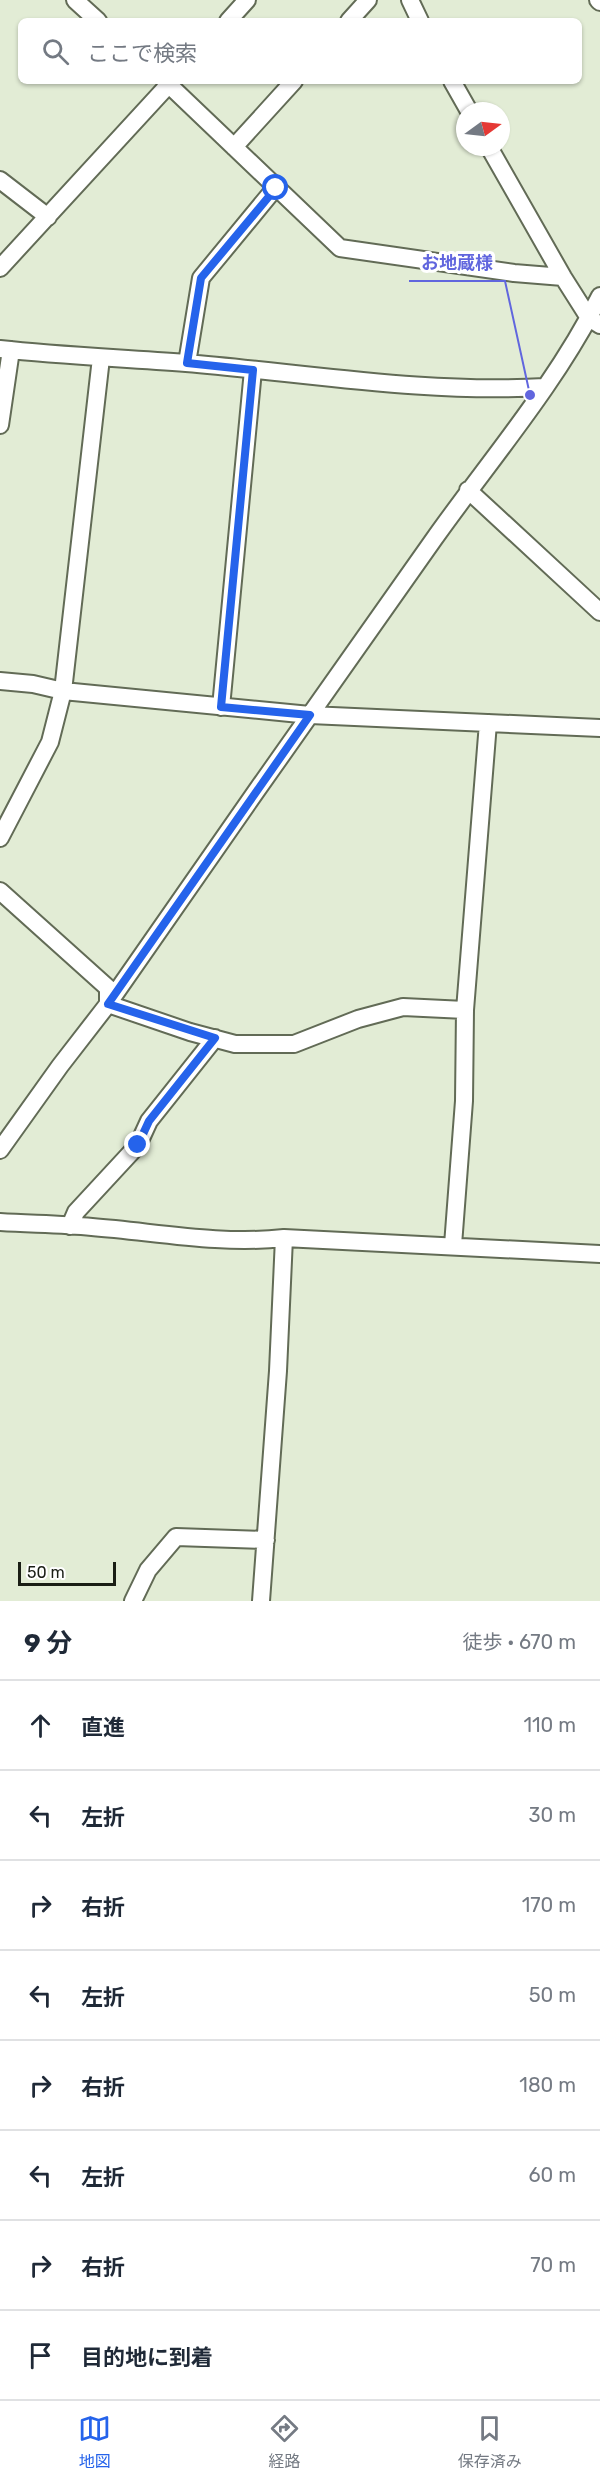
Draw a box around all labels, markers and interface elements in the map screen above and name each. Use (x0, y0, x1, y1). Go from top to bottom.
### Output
search box (18, 18, 582, 84)
icon: search (39, 35, 72, 68)
text: ここで検索 (87, 40, 197, 67)
north arrow (456, 102, 510, 156)
route start (262, 174, 288, 200)
callout: お地蔵様 (409, 245, 505, 281)
text: お地蔵様 (421, 252, 493, 274)
route end (124, 1131, 150, 1157)
scale bar (18, 1559, 116, 1586)
text: 50 m (27, 1563, 65, 1582)
text: 9 分 (24, 1628, 72, 1659)
text: 徒歩 · 670 m (463, 1630, 576, 1654)
icon: ahead (24, 1709, 57, 1742)
text: 110 m (524, 1713, 576, 1737)
text: 直進 (81, 1714, 125, 1741)
icon: left (24, 1799, 57, 1832)
text: 30 m (529, 1803, 576, 1827)
text: 左折 (81, 1804, 125, 1831)
icon: right (24, 1889, 57, 1922)
text: 170 m (522, 1893, 576, 1917)
text: 右折 (81, 1894, 125, 1921)
icon: left (24, 1979, 57, 2012)
text: 50 m (529, 1983, 576, 2007)
text: 左折 (81, 1984, 125, 2011)
icon: right (24, 2069, 57, 2102)
text: 180 m (519, 2073, 576, 2097)
text: 右折 (81, 2074, 125, 2101)
icon: left (24, 2159, 57, 2192)
text: 60 m (529, 2163, 576, 2187)
text: 左折 (81, 2164, 125, 2191)
icon: right (24, 2249, 57, 2282)
text: 70 m (530, 2253, 576, 2277)
text: 右折 (81, 2254, 125, 2281)
icon: arrive (24, 2339, 57, 2372)
text: 目的地に到着 (81, 2344, 213, 2371)
tab: 地図 (78, 2412, 111, 2472)
tab: 経路 (268, 2412, 301, 2472)
tab: 保存済み (458, 2412, 522, 2472)

